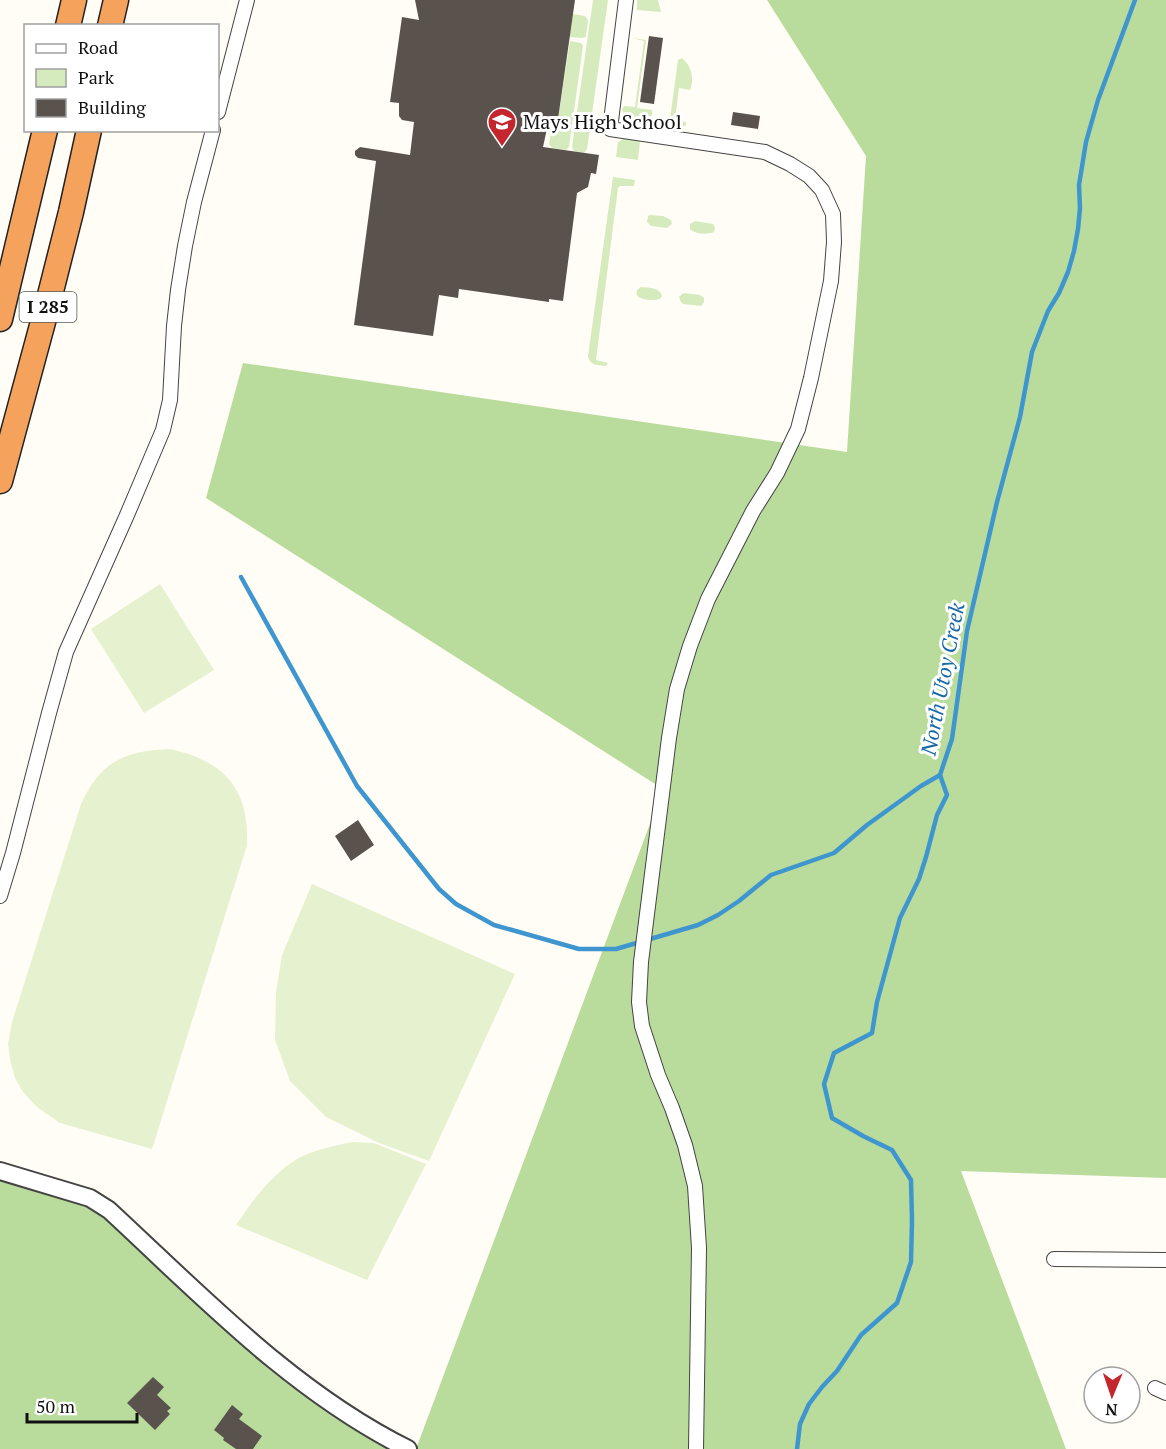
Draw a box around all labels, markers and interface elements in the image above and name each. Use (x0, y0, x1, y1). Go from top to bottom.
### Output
legend (24, 24, 219, 132)
text: Road (78, 35, 118, 59)
text: Park (78, 65, 115, 89)
text: Building (78, 95, 146, 119)
school or university icon: Mays High School (486, 106, 518, 148)
place label: Mays High School (523, 108, 682, 135)
road number: I 285 (20, 292, 76, 322)
water label: North Utoy Creek (913, 599, 971, 758)
north arrow (1082, 1365, 1142, 1425)
scale bar (27, 1386, 136, 1424)
text: 50 m (36, 1394, 76, 1418)
text: N (1105, 1399, 1118, 1421)

